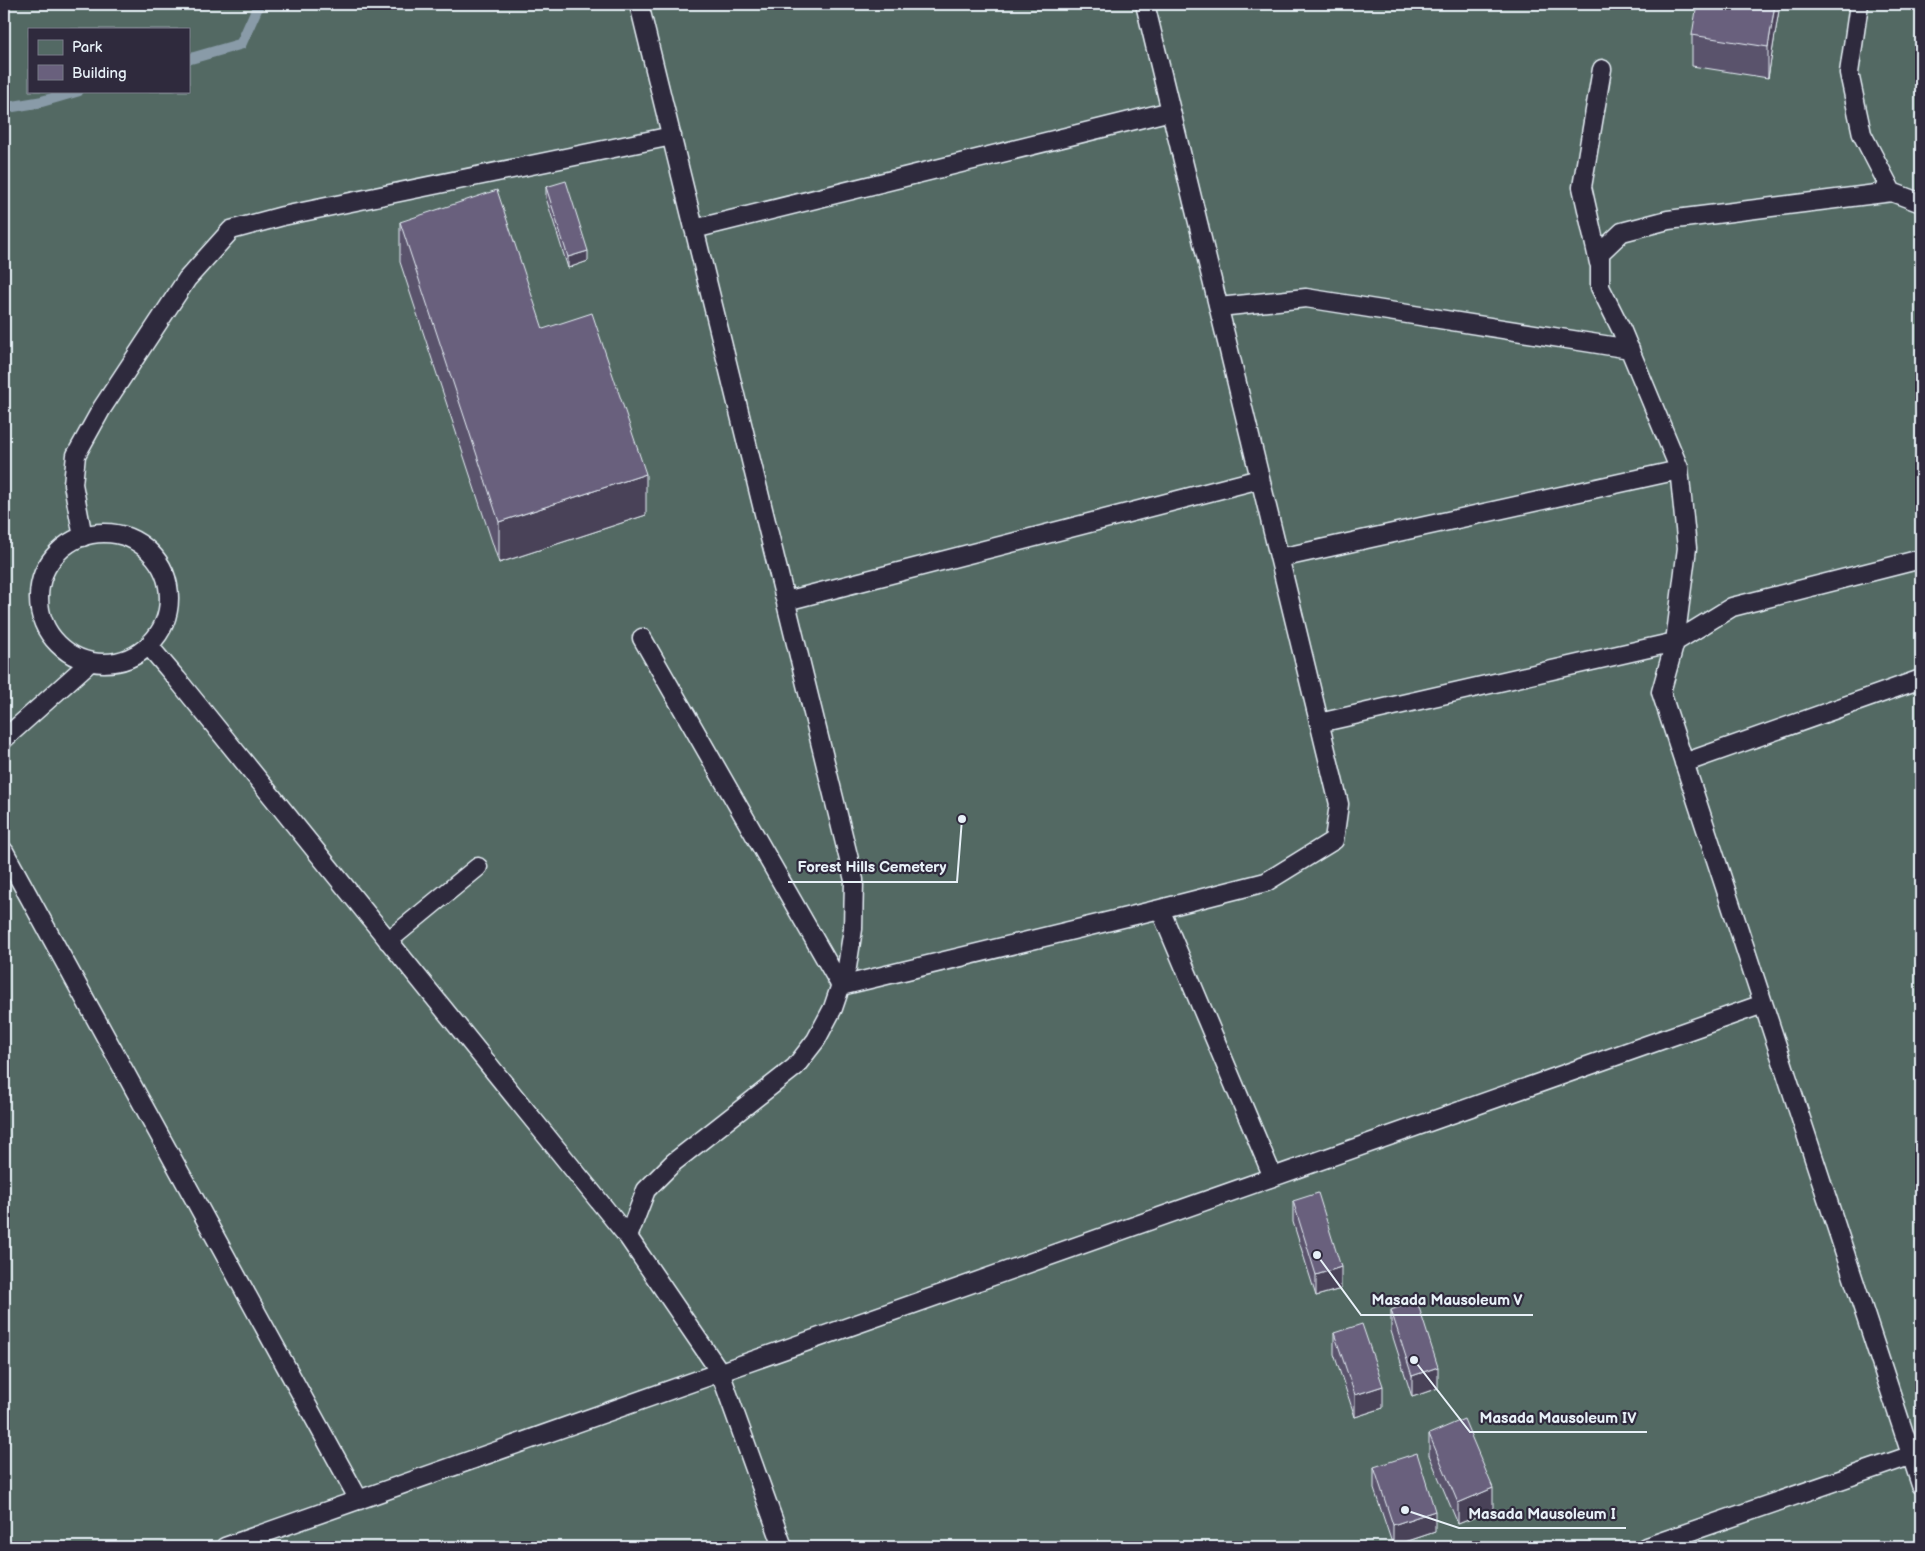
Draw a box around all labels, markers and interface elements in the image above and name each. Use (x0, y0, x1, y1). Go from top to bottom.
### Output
legend (28, 28, 190, 92)
text: Park (72, 38, 103, 57)
text: Building (72, 64, 127, 83)
callout: Forest Hills Cemetery (788, 852, 957, 882)
text: Forest Hills Cemetery (798, 858, 947, 877)
callout: Masada Mausoleum V (1361, 1285, 1533, 1315)
text: Masada Mausoleum V (1372, 1291, 1523, 1310)
callout: Masada Mausoleum IV (1470, 1402, 1647, 1432)
text: Masada Mausoleum IV (1480, 1409, 1637, 1428)
callout: Masada Mausoleum I (1459, 1498, 1626, 1528)
text: Masada Mausoleum I (1468, 1505, 1616, 1524)

